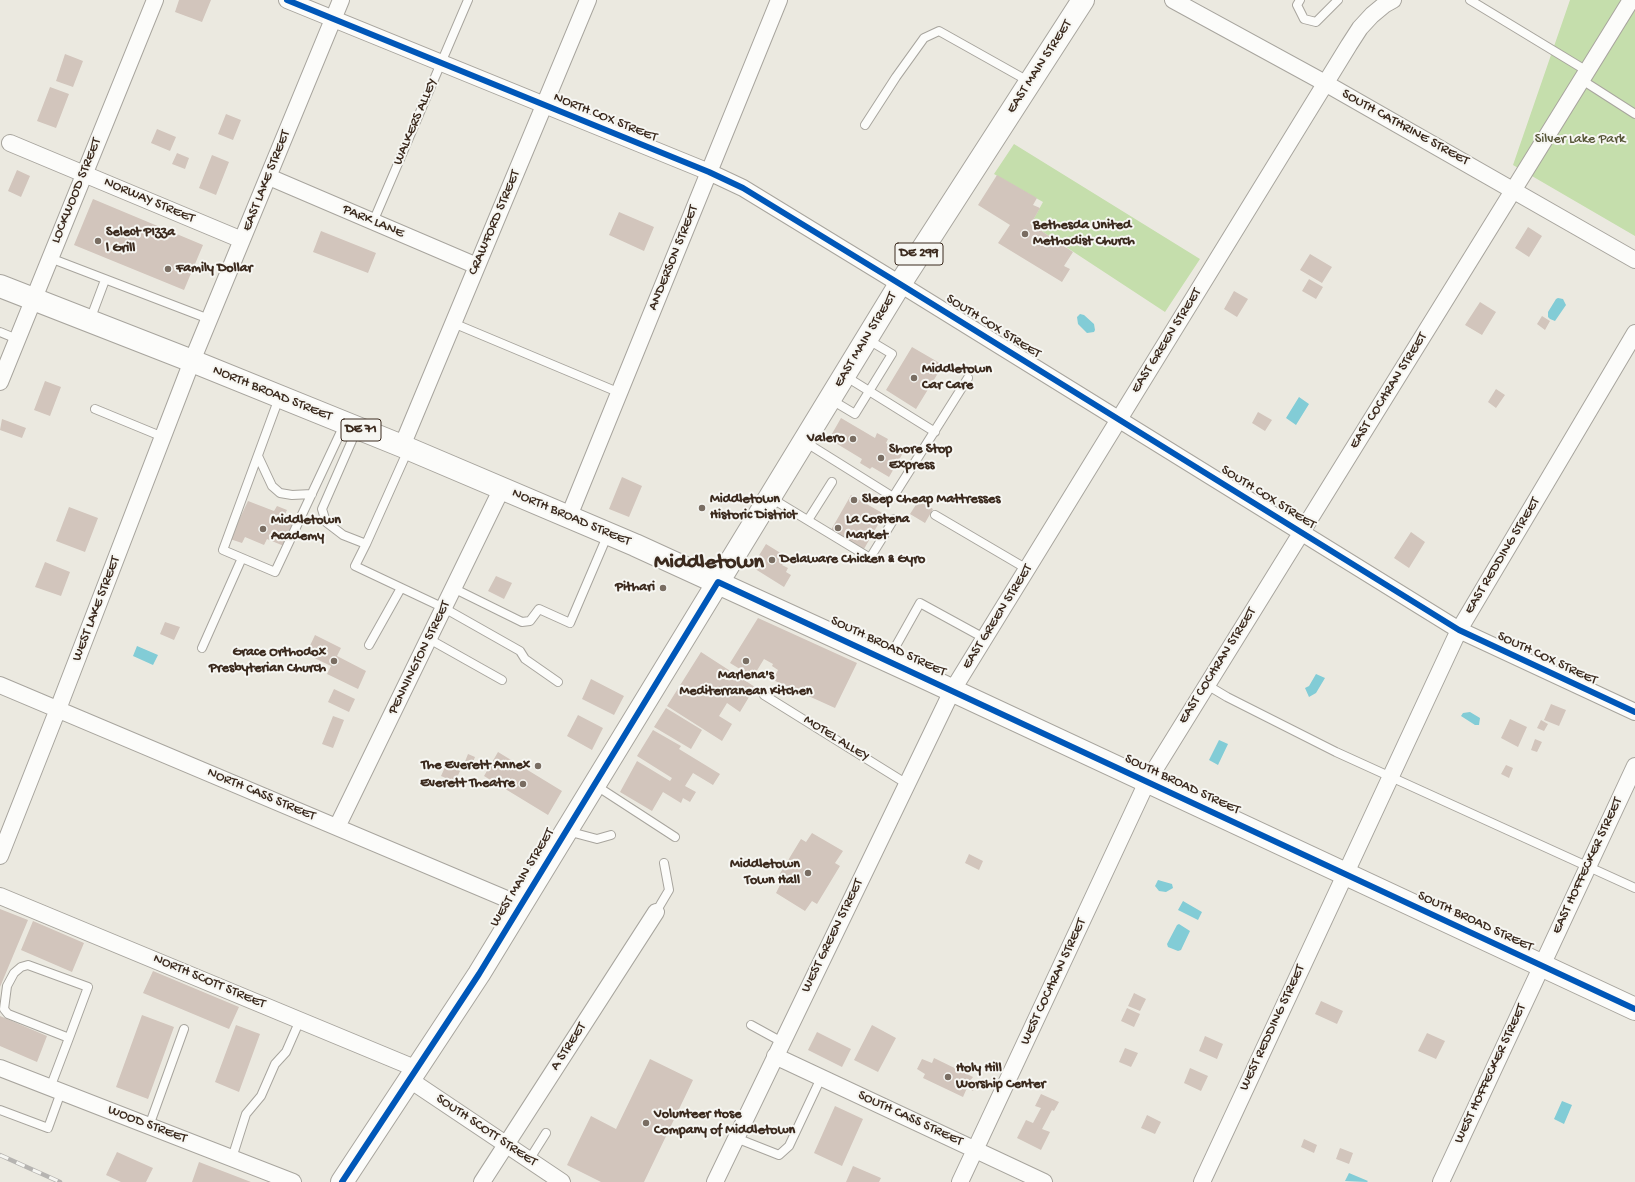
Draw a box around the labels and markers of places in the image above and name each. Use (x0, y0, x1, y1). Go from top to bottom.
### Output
place label: Bethesda United Methodist Church (1033, 218, 1135, 250)
place label: Select PIzza l Grill (106, 225, 175, 258)
marker: Bethesda United Methodist Church (1020, 229, 1030, 239)
marker: Select PIzza l Grill (93, 236, 103, 246)
place label: Family Dollar (176, 261, 252, 277)
marker: Family Dollar (163, 264, 173, 274)
place label: Middletown Car Care (922, 362, 992, 394)
marker: Middletown Car Care (909, 373, 919, 383)
place label: Valero (807, 431, 845, 447)
marker: Valero (848, 434, 858, 444)
place label: Shore Stop Express (889, 442, 952, 474)
marker: Shore Stop Express (876, 453, 886, 463)
place label: Middletown Historic District (710, 492, 797, 524)
place label: Sleep Cheap Mattresses (862, 492, 1000, 508)
marker: Sleep Cheap Mattresses (849, 495, 859, 505)
marker: Middletown Historic District (697, 503, 707, 513)
place label: La Costena Market (846, 512, 910, 544)
place label: Middletown Academy (271, 513, 341, 546)
marker: La Costena Market (833, 523, 843, 533)
marker: Middletown Academy (258, 524, 268, 534)
place label: Delaware Chicken & Gyro (780, 552, 925, 568)
marker: Delaware Chicken & Gyro (767, 555, 777, 565)
place label: Pithari (615, 580, 655, 596)
marker: Pithari (658, 583, 668, 593)
place label: Grace Orthodox Presbyterian Church (209, 645, 326, 678)
marker: Grace Orthodox Presbyterian Church (329, 656, 339, 666)
marker: Marlena's Mediterranean Kitchen (741, 656, 751, 666)
place label: Marlena's Mediterranean Kitchen (679, 668, 813, 700)
place label: The Everett Annex (421, 758, 530, 774)
marker: The Everett Annex (533, 761, 543, 771)
place label: Everett Theatre (420, 776, 515, 792)
marker: Everett Theatre (518, 779, 528, 789)
place label: Middletown Town Hall (730, 857, 800, 890)
marker: Middletown Town Hall (803, 868, 813, 878)
place label: Holy Hill Worship Center (956, 1061, 1045, 1094)
marker: Holy Hill Worship Center (943, 1072, 953, 1082)
place label: Volunteer Hose Company of Middletown (654, 1107, 795, 1140)
marker: Volunteer Hose Company of Middletown (641, 1118, 651, 1128)

